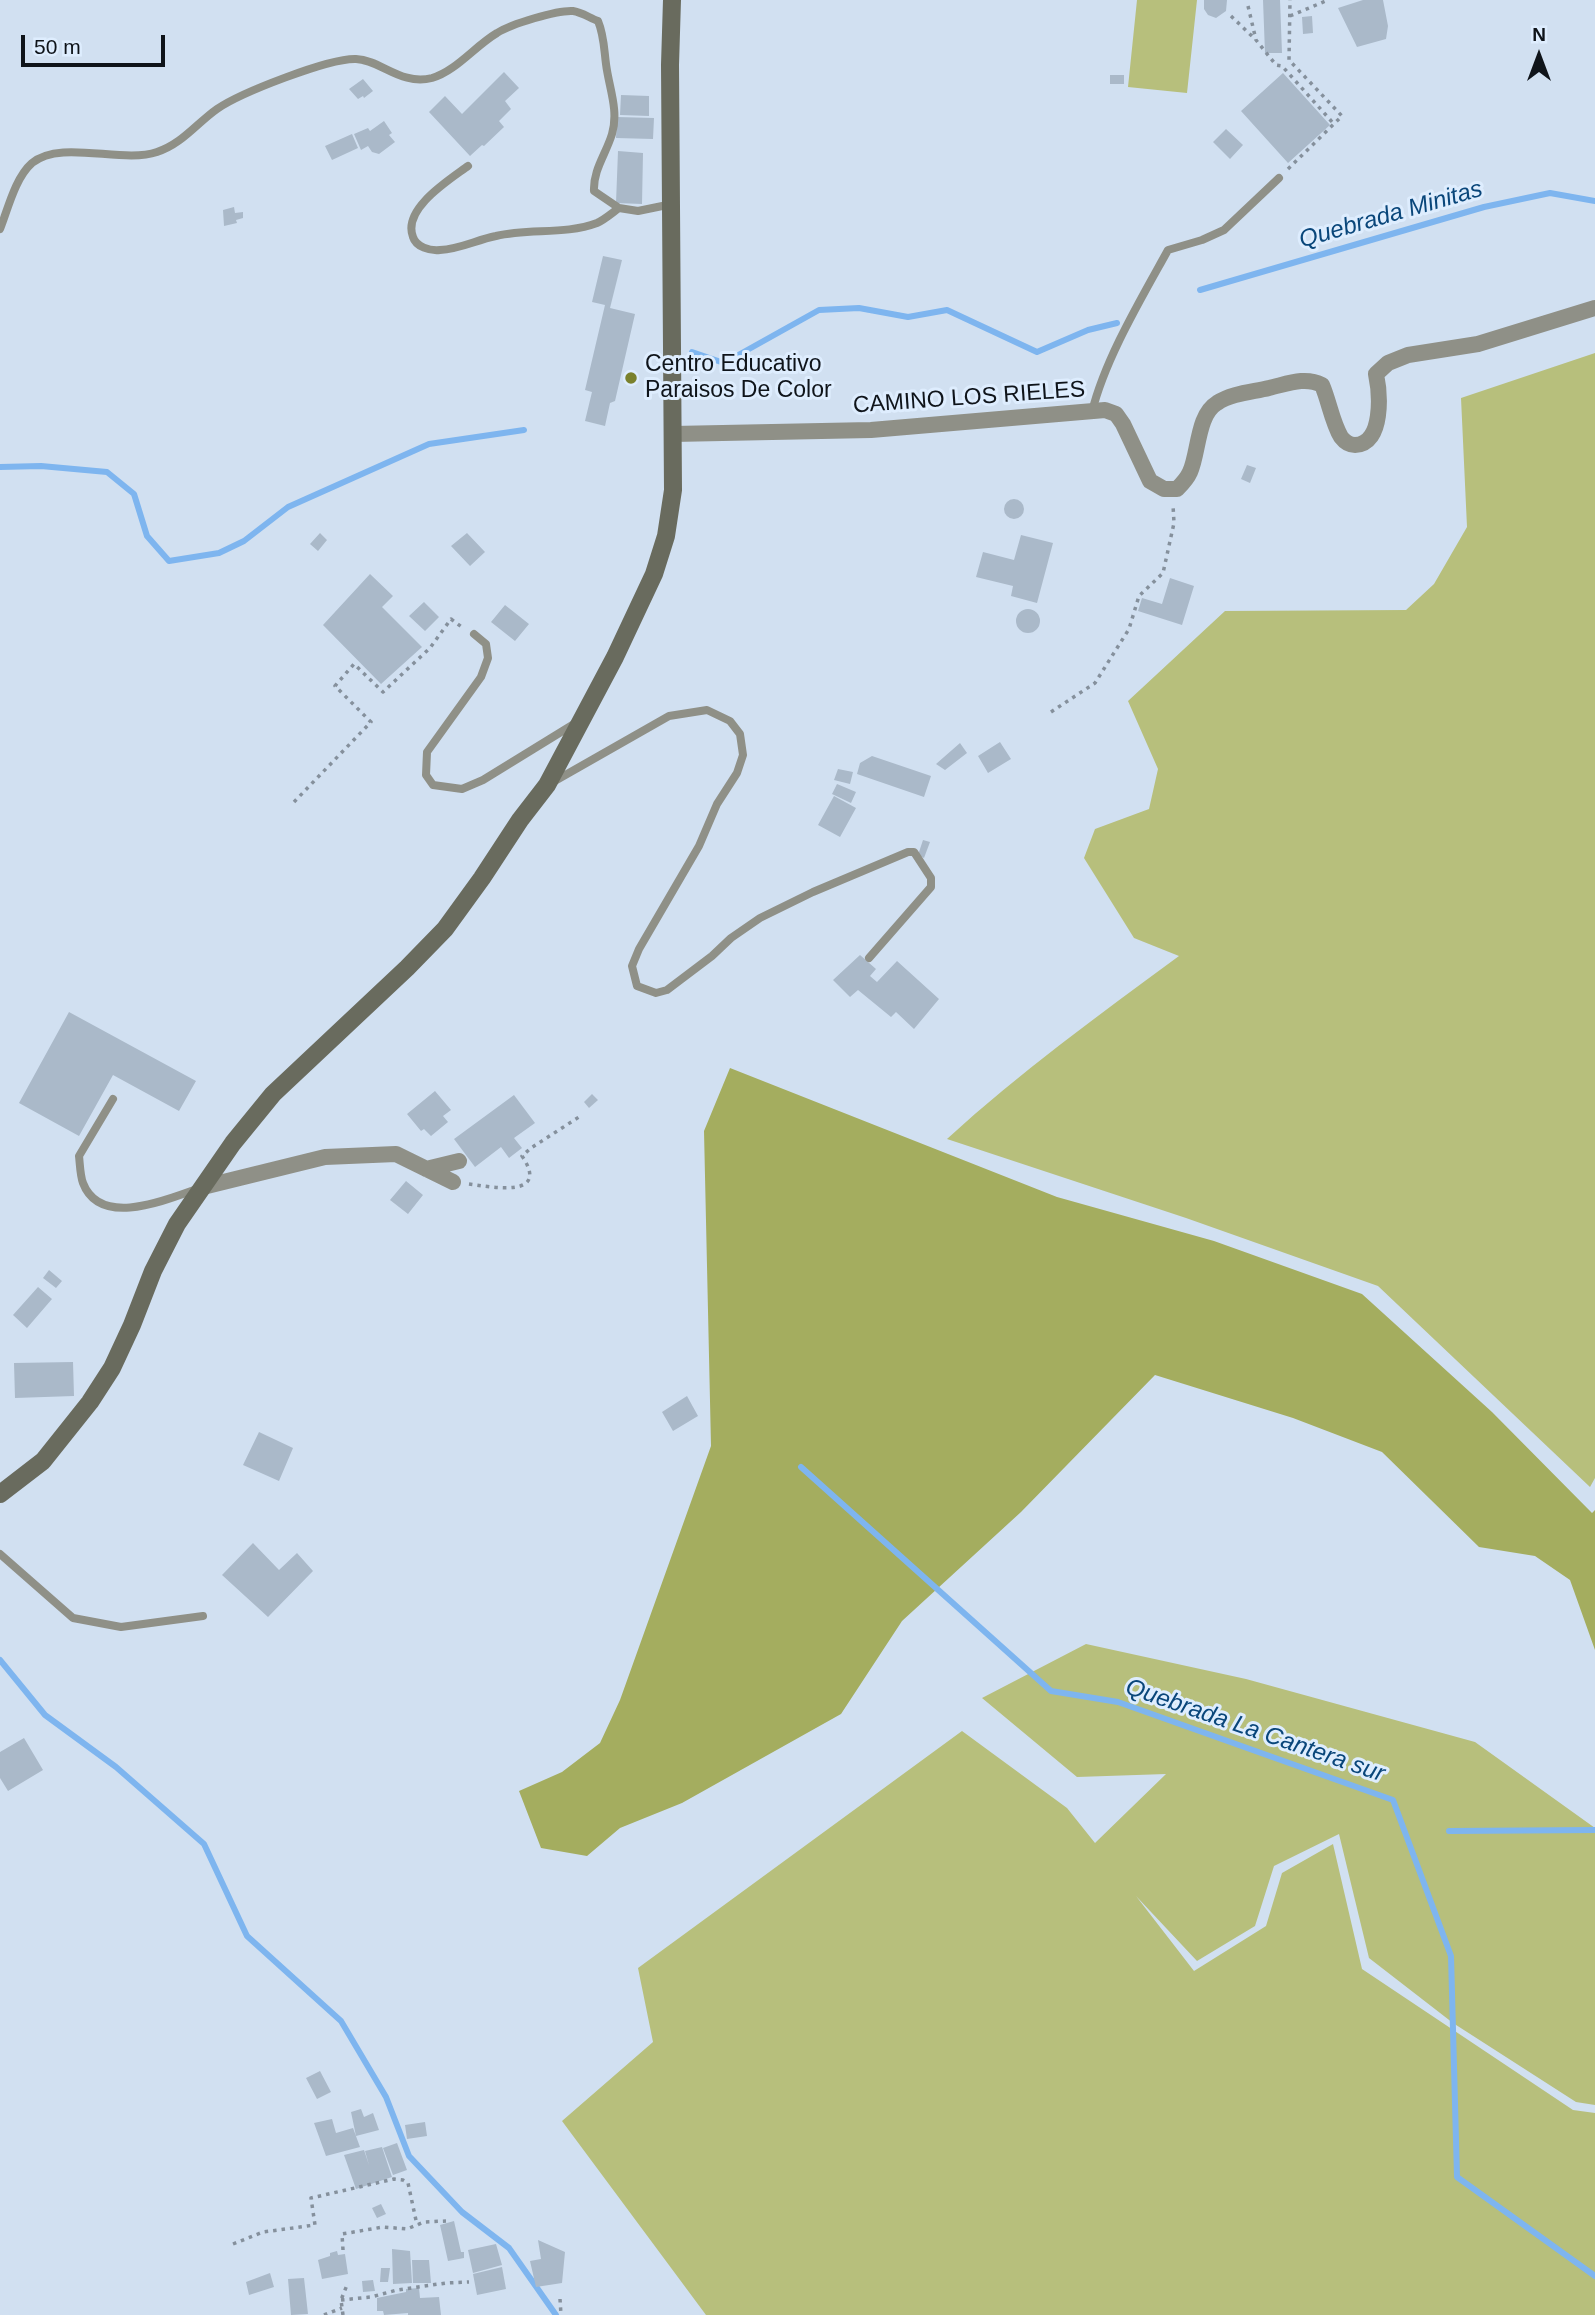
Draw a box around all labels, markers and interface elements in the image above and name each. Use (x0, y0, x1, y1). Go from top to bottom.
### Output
scale bar (24, 21, 168, 65)
north arrow (1504, 21, 1574, 91)
text: N (1532, 24, 1546, 45)
text: 50 m (34, 35, 81, 58)
water label: Quebrada Minitas (1296, 175, 1486, 255)
place label: Centro Educativo Paraisos De Color (645, 351, 832, 405)
marker: Centro Educativo Paraisos De Color (623, 370, 639, 386)
street label: CAMINO LOS RIELES (852, 376, 1086, 420)
water label: Quebrada La Cantera sur (1122, 1673, 1388, 1789)

